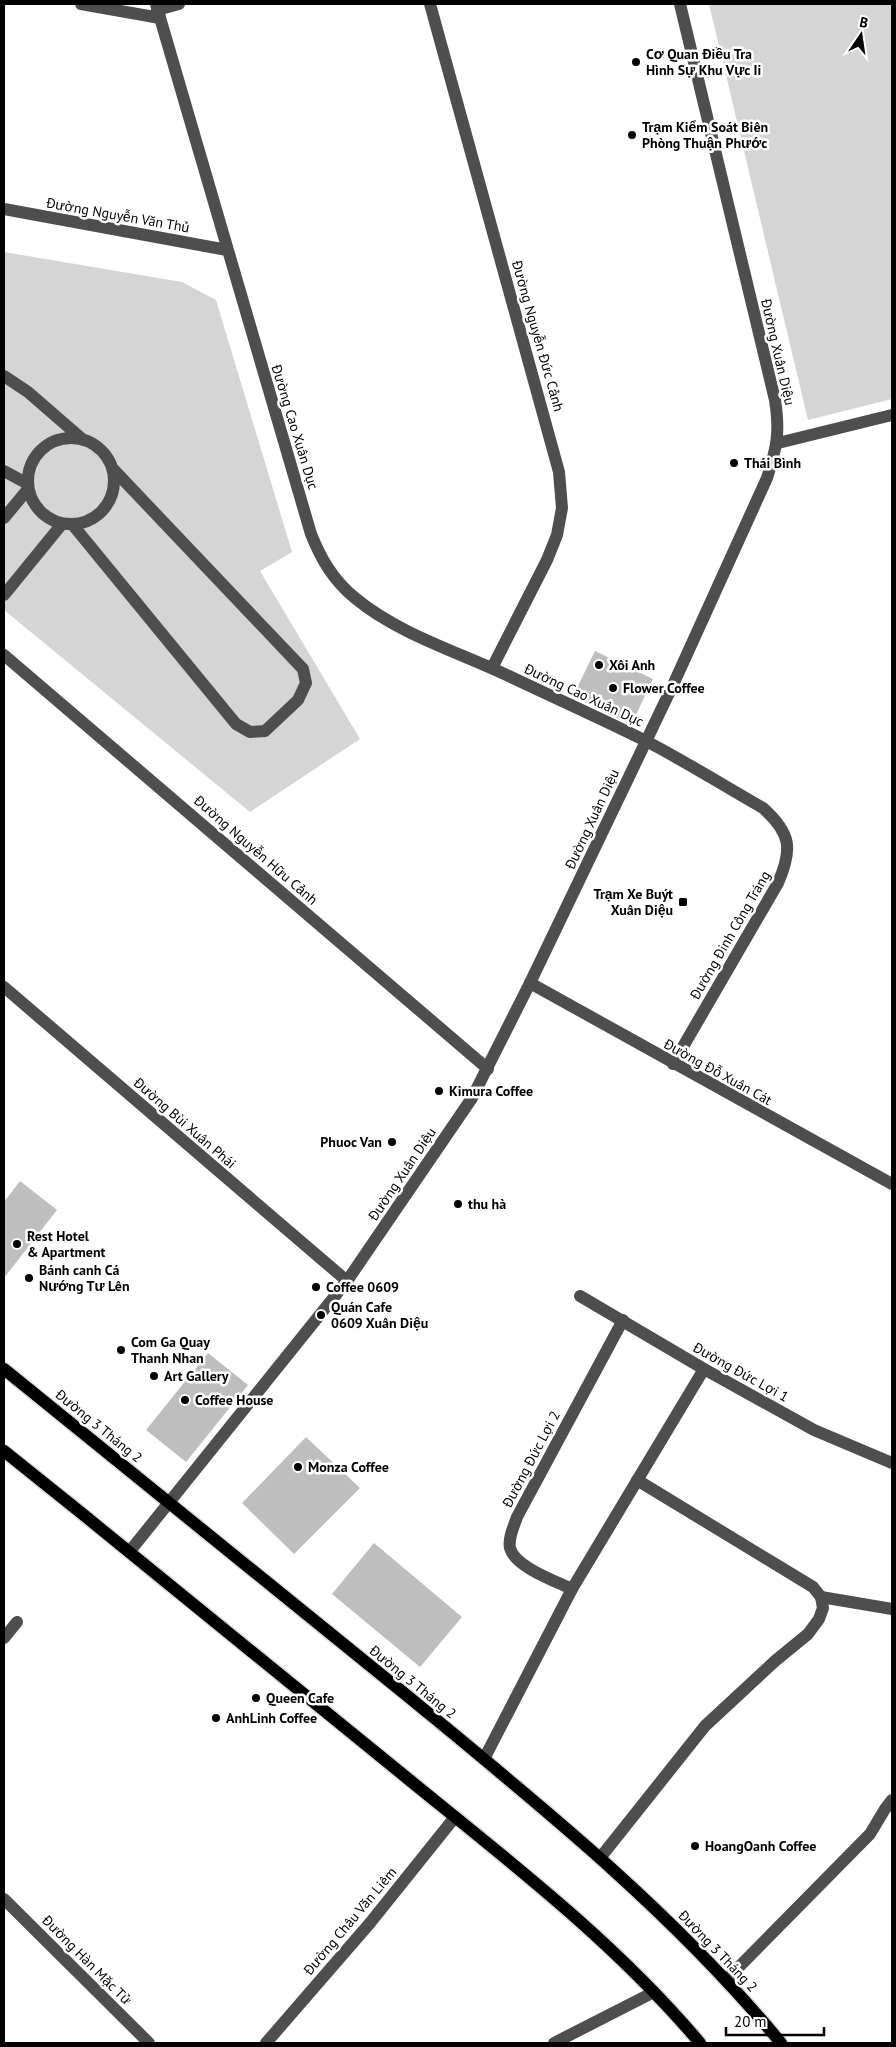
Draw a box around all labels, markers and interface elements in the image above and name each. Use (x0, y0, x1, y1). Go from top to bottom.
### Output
north arrow (836, 10, 886, 60)
text: B (858, 13, 870, 32)
place label: Cơ Quan Điều Tra Hình Sự Khu Vực Ii (646, 45, 762, 79)
marker: Cơ Quan Điều Tra Hình Sự Khu Vực Ii (630, 56, 642, 68)
place label: Trạm Kiểm Soát Biên Phòng Thuận Phước (642, 118, 768, 152)
marker: Trạm Kiểm Soát Biên Phòng Thuận Phước (626, 129, 638, 141)
street label: Đường Nguyễn Văn Thủ (44, 193, 191, 236)
street label: Đường Nguyễn Đức Cảnh (508, 257, 568, 414)
street label: Đường Xuân Diệu (757, 296, 799, 407)
street label: Đường Cao Xuân Dục (267, 361, 323, 492)
place label: Thái Bình (744, 454, 801, 472)
marker: Thái Bình (728, 457, 740, 469)
place label: Xôi Anh (609, 656, 655, 674)
street label: Đường Cao Xuân Dục (521, 659, 647, 731)
marker: Xôi Anh (593, 659, 605, 671)
place label: Flower Coffee (623, 679, 705, 697)
marker: Flower Coffee (607, 682, 619, 694)
street label: Đường Xuân Diệu (560, 766, 623, 873)
street label: Đường Nguyễn Hữu Cảnh (190, 791, 322, 909)
street label: Đường Đinh Công Tráng (685, 868, 774, 1003)
place label: Trạm Xe Buýt Xuân Diệu (593, 885, 673, 919)
marker: Trạm Xe Buýt Xuân Diệu (677, 896, 689, 908)
street label: Đường Đỗ Xuân Cát (660, 1034, 775, 1109)
street label: Đường Bùi Xuân Phái (129, 1073, 240, 1172)
place label: Kimura Coffee (449, 1082, 533, 1100)
marker: Kimura Coffee (433, 1085, 445, 1097)
street label: Đường Xuân Diệu (364, 1124, 440, 1225)
place label: Phuoc Van (320, 1133, 382, 1151)
marker: Phuoc Van (386, 1136, 398, 1148)
place label: thu hà (468, 1195, 506, 1213)
marker: thu hà (452, 1198, 464, 1210)
place label: Rest Hotel & Apartment (27, 1227, 106, 1261)
marker: Rest Hotel & Apartment (11, 1238, 23, 1250)
place label: Bánh canh Cá Nướng Tư Lên (39, 1261, 130, 1295)
marker: Bánh canh Cá Nướng Tư Lên (23, 1272, 35, 1284)
place label: Coffee 0609 (326, 1278, 399, 1296)
marker: Coffee 0609 (310, 1281, 322, 1293)
place label: Quán Cafe 0609 Xuân Diệu (331, 1298, 428, 1332)
marker: Quán Cafe 0609 Xuân Diệu (315, 1309, 327, 1321)
place label: Com Ga Quay Thanh Nhan (131, 1333, 210, 1367)
street label: Đường Đức Lợi 1 (689, 1338, 792, 1406)
marker: Com Ga Quay Thanh Nhan (115, 1344, 127, 1356)
place label: Art Gallery (164, 1367, 229, 1385)
marker: Art Gallery (148, 1370, 160, 1382)
street label: Đường 3 Tháng 2 (51, 1385, 146, 1467)
place label: Coffee House (195, 1391, 273, 1409)
marker: Coffee House (179, 1394, 191, 1406)
street label: Đường Đức Lợi 2 (498, 1408, 564, 1511)
place label: Monza Coffee (308, 1458, 389, 1476)
marker: Monza Coffee (292, 1461, 304, 1473)
street label: Đường 3 Tháng 2 (365, 1641, 460, 1723)
place label: Queen Cafe (266, 1689, 334, 1707)
marker: Queen Cafe (250, 1692, 262, 1704)
place label: AnhLinh Coffee (226, 1709, 317, 1727)
marker: AnhLinh Coffee (210, 1712, 222, 1724)
place label: HoangOanh Coffee (705, 1837, 816, 1855)
marker: HoangOanh Coffee (689, 1840, 701, 1852)
street label: Đường Châu Văn Liêm (299, 1863, 400, 1979)
street label: Đường 3 Tháng 2 (674, 1906, 761, 1996)
street label: Đường Hàn Mặc Tử (38, 1911, 136, 2009)
scale bar (726, 2004, 824, 2036)
text: 20 m (734, 2012, 767, 2031)

